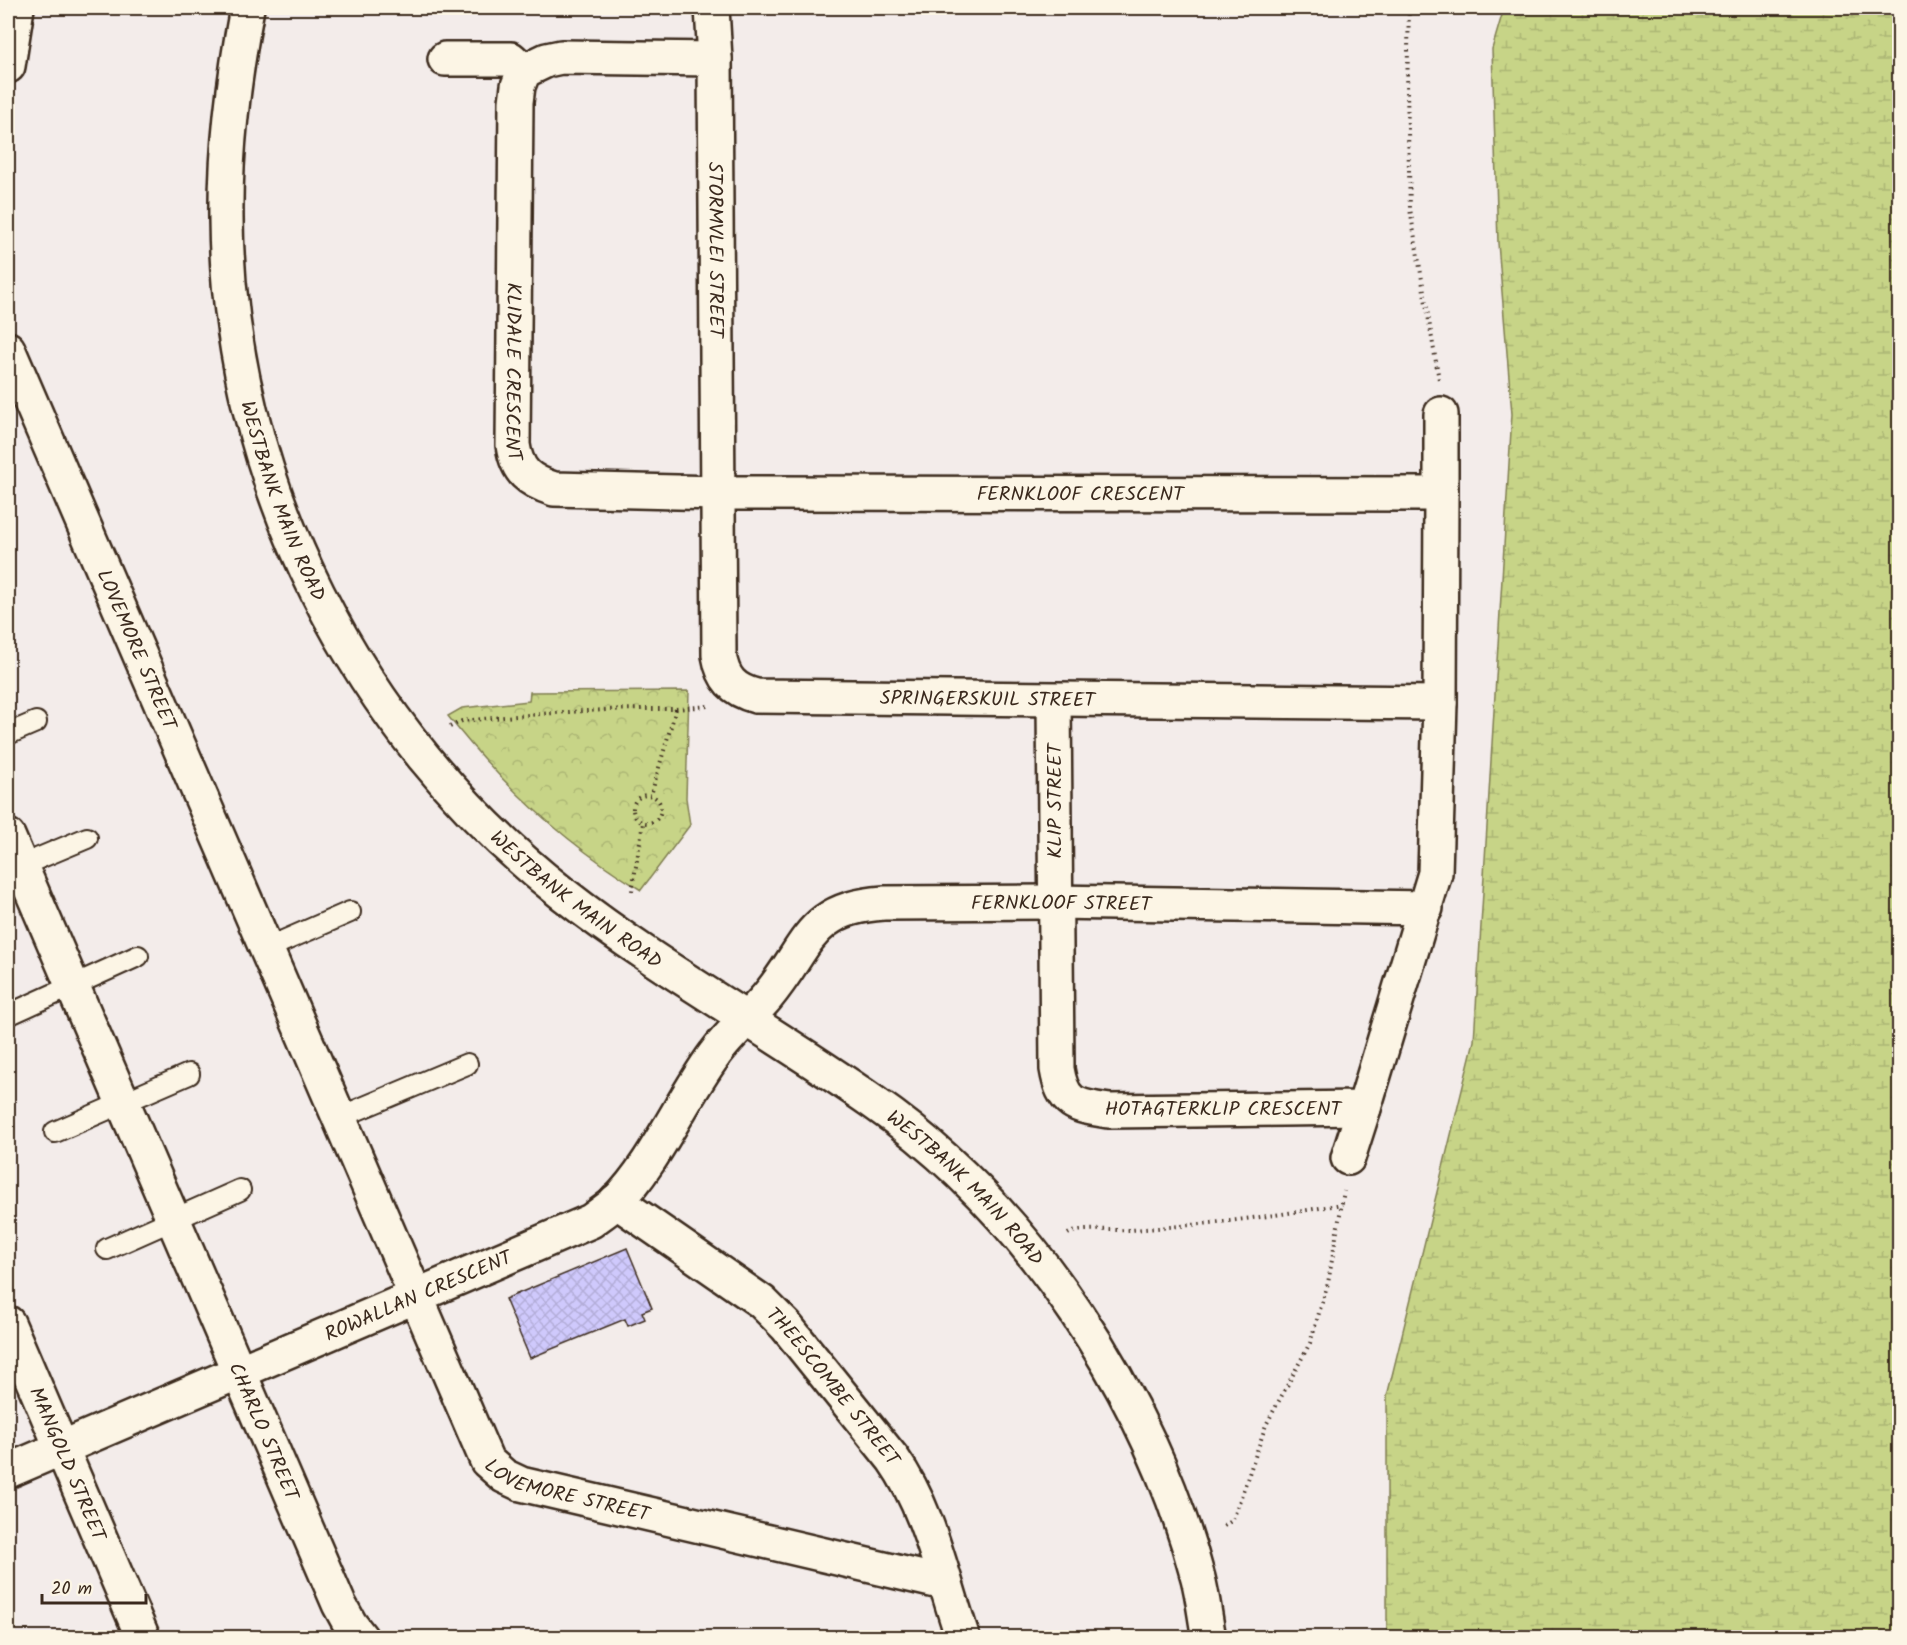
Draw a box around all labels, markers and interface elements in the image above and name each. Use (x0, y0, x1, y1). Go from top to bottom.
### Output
street label: STORMVLEI STREET (698, 162, 731, 340)
street label: KLIDALE CRESCENT (495, 282, 531, 468)
street label: WESTBANK MAIN ROAD (230, 398, 333, 608)
street label: FERNKLOOF CRESCENT (977, 479, 1186, 512)
street label: LOVEMORE STREET (87, 565, 185, 738)
street label: SPRINGERSKUIL STREET (880, 683, 1098, 717)
street label: KLIP STREET (1040, 741, 1072, 858)
street label: WESTBANK MAIN ROAD (481, 823, 668, 978)
street label: FERNKLOOF STREET (971, 888, 1154, 922)
street label: HOTAGTERKLIP CRESCENT (1105, 1094, 1344, 1126)
street label: WESTBANK MAIN ROAD (879, 1103, 1051, 1274)
street label: ROWALLAN CRESCENT (320, 1242, 520, 1351)
street label: THEESCOMBE STREET (757, 1300, 908, 1476)
street label: CHARLO STREET (219, 1358, 307, 1508)
street label: MANGOLD STREET (19, 1382, 115, 1549)
street label: LOVEMORE STREET (476, 1451, 655, 1532)
scale bar (42, 1567, 146, 1605)
text: 20 m (51, 1575, 92, 1604)

